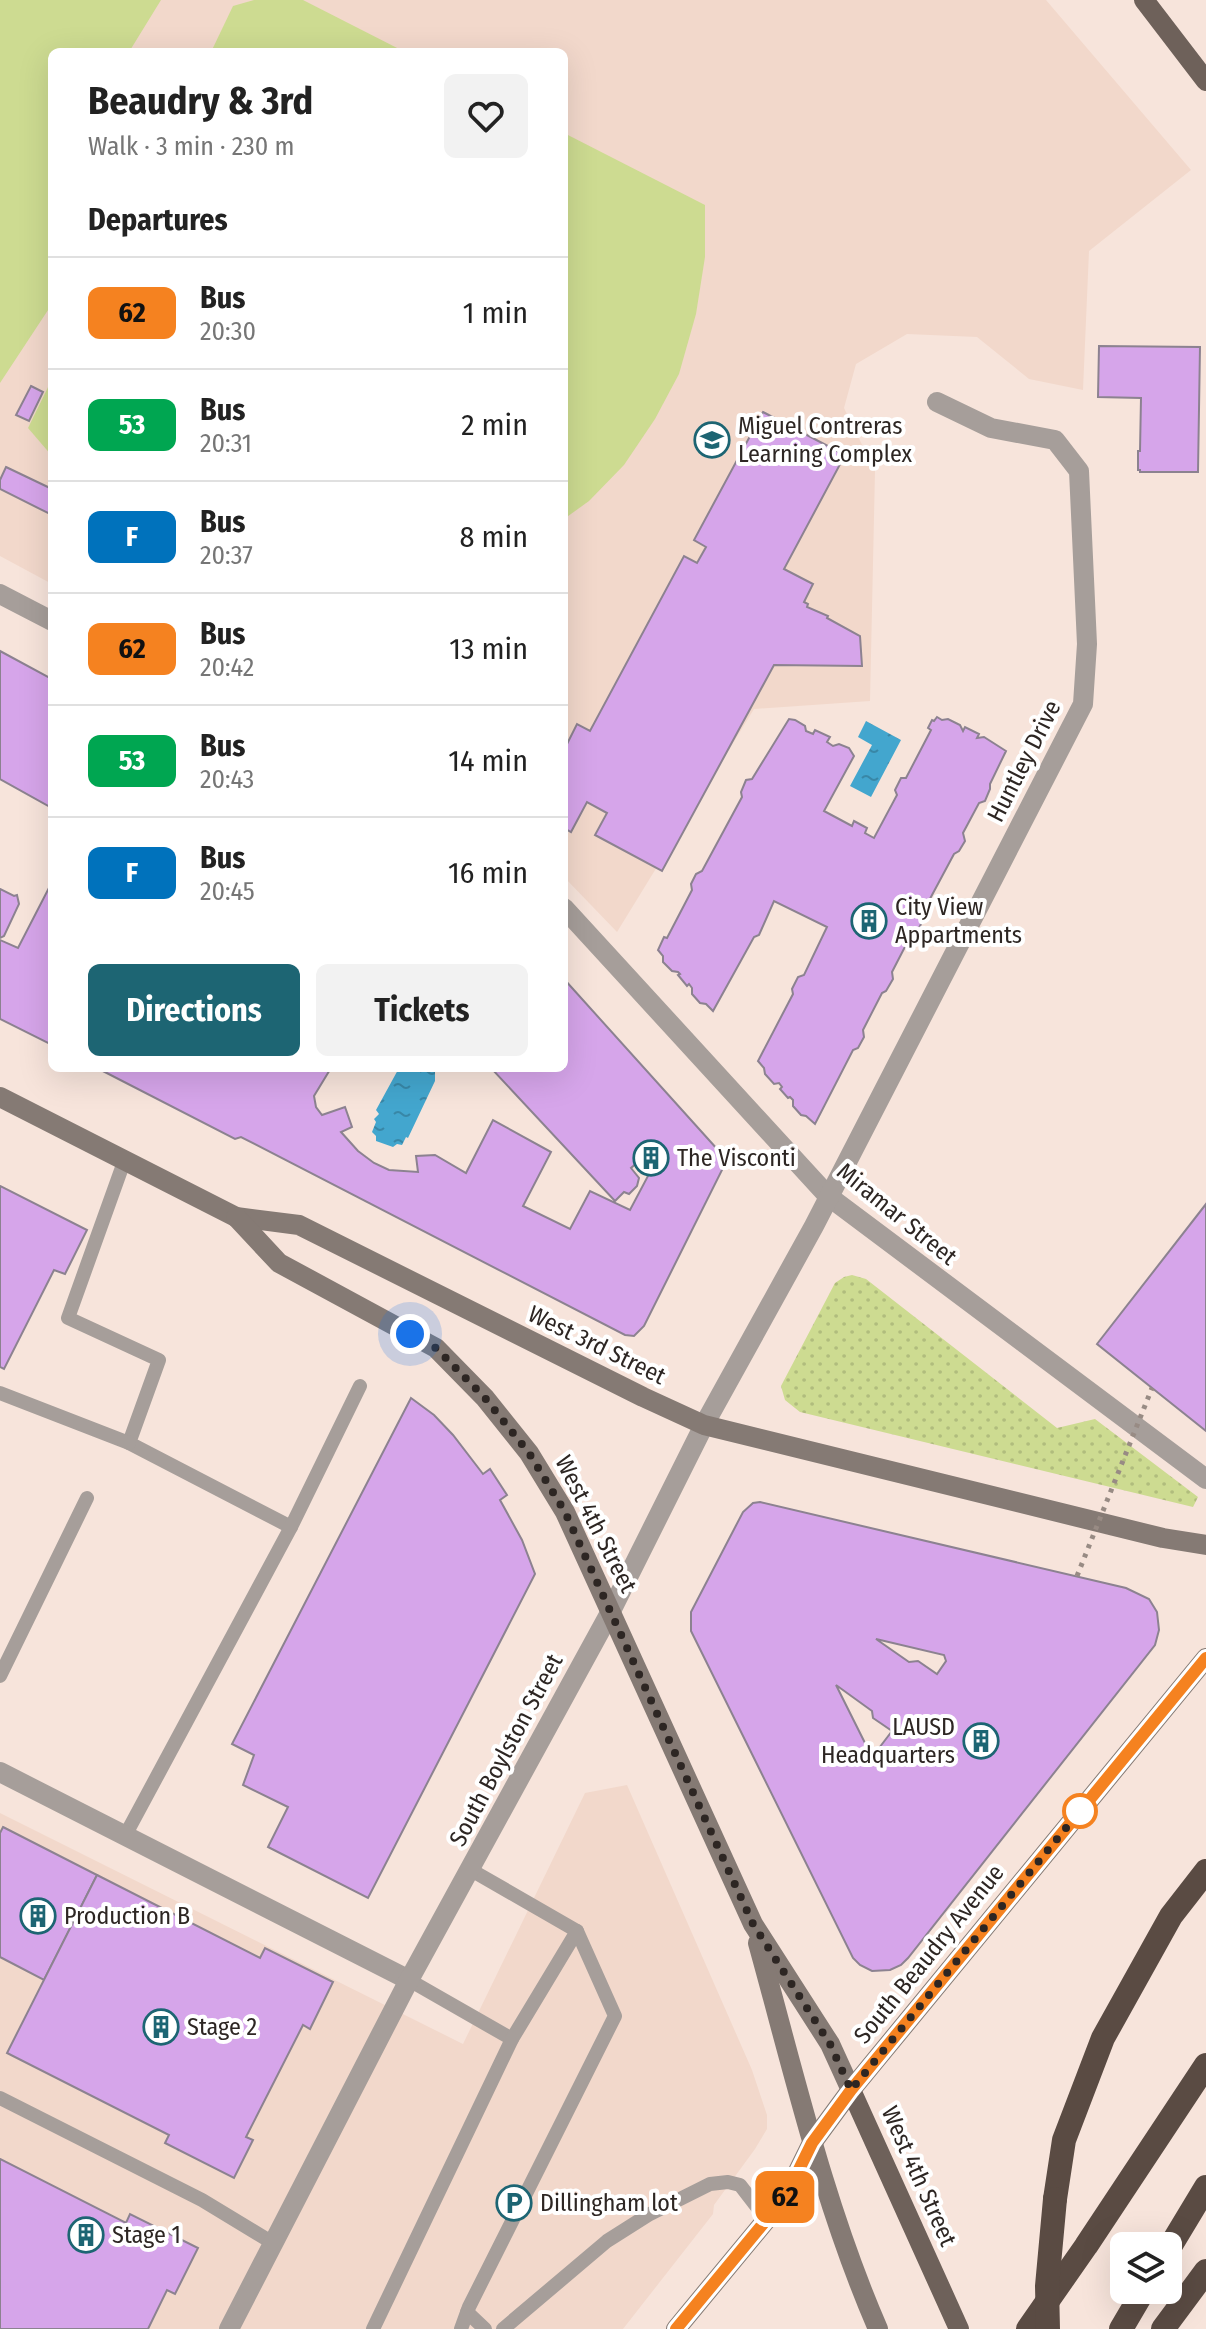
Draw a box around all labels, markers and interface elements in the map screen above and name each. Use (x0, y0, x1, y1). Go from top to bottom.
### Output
button: heart (444, 74, 528, 158)
text: Beaudry & 3rd (88, 78, 313, 124)
text: Walk · 3 min · 230 m (88, 131, 295, 162)
text: Departures (88, 202, 228, 238)
text: Bus (200, 280, 245, 316)
text: 1 min (463, 295, 528, 331)
text: 62 (118, 296, 146, 329)
text: 20:30 (200, 316, 256, 347)
text: Bus (200, 392, 245, 428)
text: 2 min (461, 407, 528, 443)
text: 53 (119, 408, 145, 441)
place label: Miguel Contreras Learning Complex (738, 412, 913, 468)
school or university icon: Miguel Contreras Learning Complex (693, 421, 731, 459)
text: 20:31 (200, 428, 252, 459)
text: Bus (200, 504, 245, 540)
text: 8 min (460, 519, 528, 555)
text: F (126, 520, 138, 553)
text: 20:37 (200, 540, 253, 571)
text: Bus (200, 616, 245, 652)
text: 13 min (449, 631, 528, 667)
text: 62 (118, 632, 146, 665)
text: 20:42 (200, 652, 254, 683)
street label: Huntley Drive (981, 696, 1067, 826)
text: Bus (200, 728, 245, 764)
text: 14 min (448, 743, 528, 779)
text: 53 (119, 744, 145, 777)
text: 20:43 (200, 764, 254, 795)
text: Bus (200, 840, 245, 876)
text: 16 min (448, 855, 528, 891)
text: F (126, 856, 138, 889)
text: 20:45 (200, 876, 255, 907)
place label: City View Appartments (895, 893, 1022, 949)
building icon: City View Appartments (850, 902, 888, 940)
button: Directions (88, 964, 300, 1056)
button: Tickets (316, 964, 528, 1056)
building icon: The Visconti (632, 1139, 670, 1177)
place label: The Visconti (677, 1144, 796, 1172)
street label: Miramar Street (832, 1157, 963, 1271)
street label: West 3rd Street (524, 1300, 670, 1390)
your location (390, 1314, 430, 1354)
street label: West 4th Street (549, 1451, 643, 1597)
street label: South Boylston Street (444, 1649, 569, 1851)
place label: LAUSD Headquarters (821, 1713, 955, 1769)
building icon: LAUSD Headquarters (962, 1722, 1000, 1760)
unlabelled marker (1063, 1794, 1097, 1828)
street label: South Beaudry Avenue (848, 1859, 1010, 2049)
building icon: Production B (19, 1897, 57, 1935)
place label: Production B (64, 1902, 190, 1930)
building icon: Stage 2 (142, 2008, 180, 2046)
place label: Stage 2 (187, 2013, 257, 2041)
street label: West 4th Street (876, 2102, 962, 2250)
line badge: 62 (749, 2171, 821, 2223)
text: 62 (771, 2180, 799, 2213)
parking icon: Dillingham lot (495, 2184, 533, 2222)
place label: Dillingham lot (540, 2189, 678, 2217)
building icon: Stage 1 (67, 2216, 105, 2254)
place label: Stage 1 (112, 2221, 181, 2249)
map controls (1110, 2232, 1182, 2304)
button: layers (1110, 2232, 1182, 2304)

